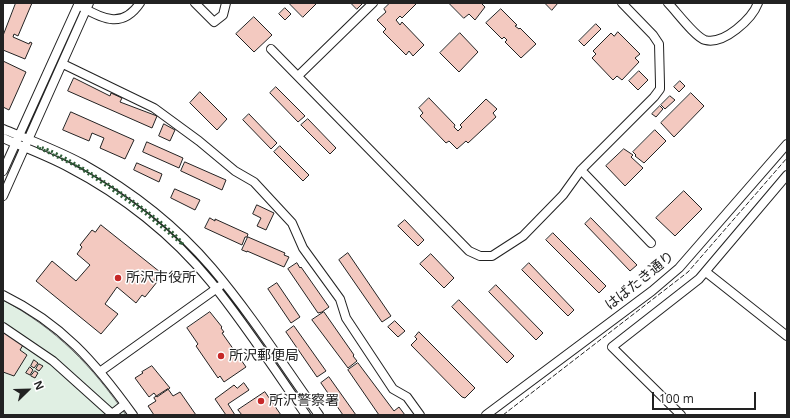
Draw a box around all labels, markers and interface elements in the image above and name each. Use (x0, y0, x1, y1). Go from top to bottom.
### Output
street label: はばたき通り (602, 248, 678, 314)
place label: 所沢市役所 (126, 270, 196, 286)
marker: 所沢市役所 (113, 273, 123, 283)
place label: 所沢郵便局 (229, 348, 299, 364)
marker: 所沢郵便局 (216, 351, 226, 361)
north arrow (8, 370, 48, 410)
text: N (31, 378, 48, 392)
scale bar (654, 384, 758, 410)
text: 100 m (659, 390, 694, 407)
place label: 所沢警察署 (269, 393, 339, 409)
marker: 所沢警察署 (256, 396, 266, 406)

